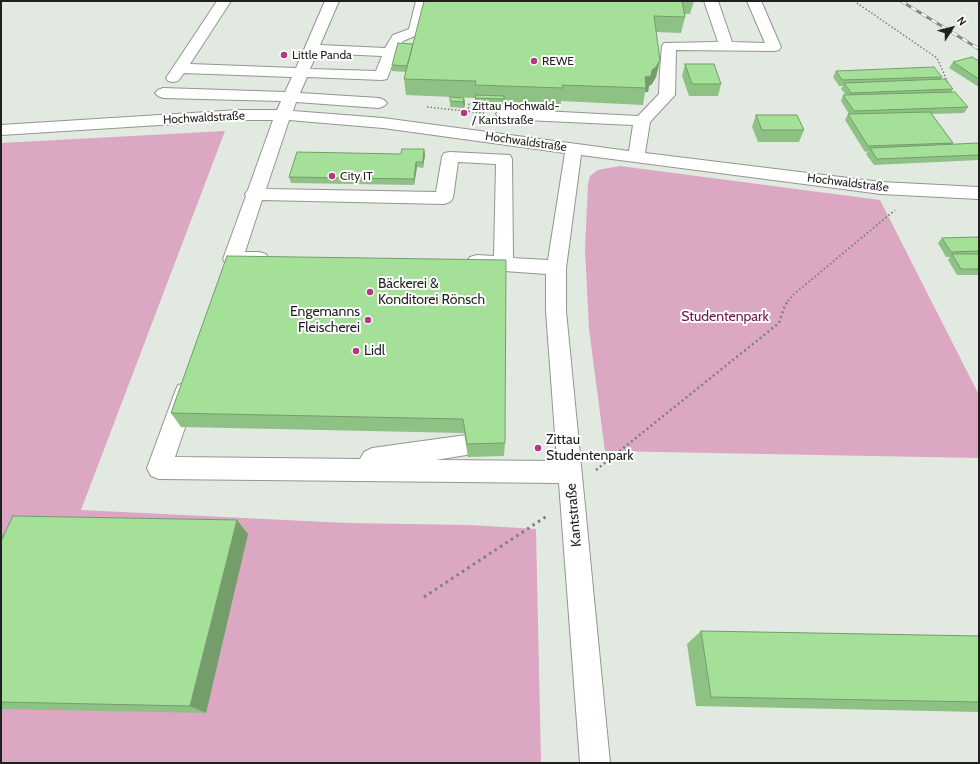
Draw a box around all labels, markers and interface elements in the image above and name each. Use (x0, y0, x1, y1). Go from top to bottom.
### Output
north arrow (932, 8, 972, 48)
text: N (954, 14, 970, 28)
place label: Little Panda (292, 48, 352, 62)
marker: Little Panda (279, 50, 289, 60)
place label: REWE (542, 54, 574, 68)
marker: REWE (529, 56, 539, 66)
place label: Zittau Hochwald- / Kantstraße (472, 99, 560, 127)
marker: Zittau Hochwald- / Kantstraße (459, 108, 469, 118)
street label: Hochwaldstraße (163, 109, 245, 127)
street label: Hochwaldstraße (484, 129, 568, 155)
place label: City IT (340, 169, 373, 183)
marker: City IT (327, 171, 337, 181)
street label: Hochwaldstraße (806, 171, 890, 195)
place label: Bäckerei & Konditorei Rönsch (378, 276, 485, 308)
marker: Bäckerei & Konditorei Rönsch (365, 287, 375, 297)
place label: Engemanns Fleischerei (290, 304, 360, 336)
park label: Studentenpark (681, 309, 769, 325)
marker: Engemanns Fleischerei (363, 315, 373, 325)
place label: Lidl (364, 343, 385, 359)
marker: Lidl (351, 346, 361, 356)
place label: Zittau Studentenpark (546, 432, 634, 464)
marker: Zittau Studentenpark (533, 443, 543, 453)
street label: Kantstraße (563, 482, 585, 548)

